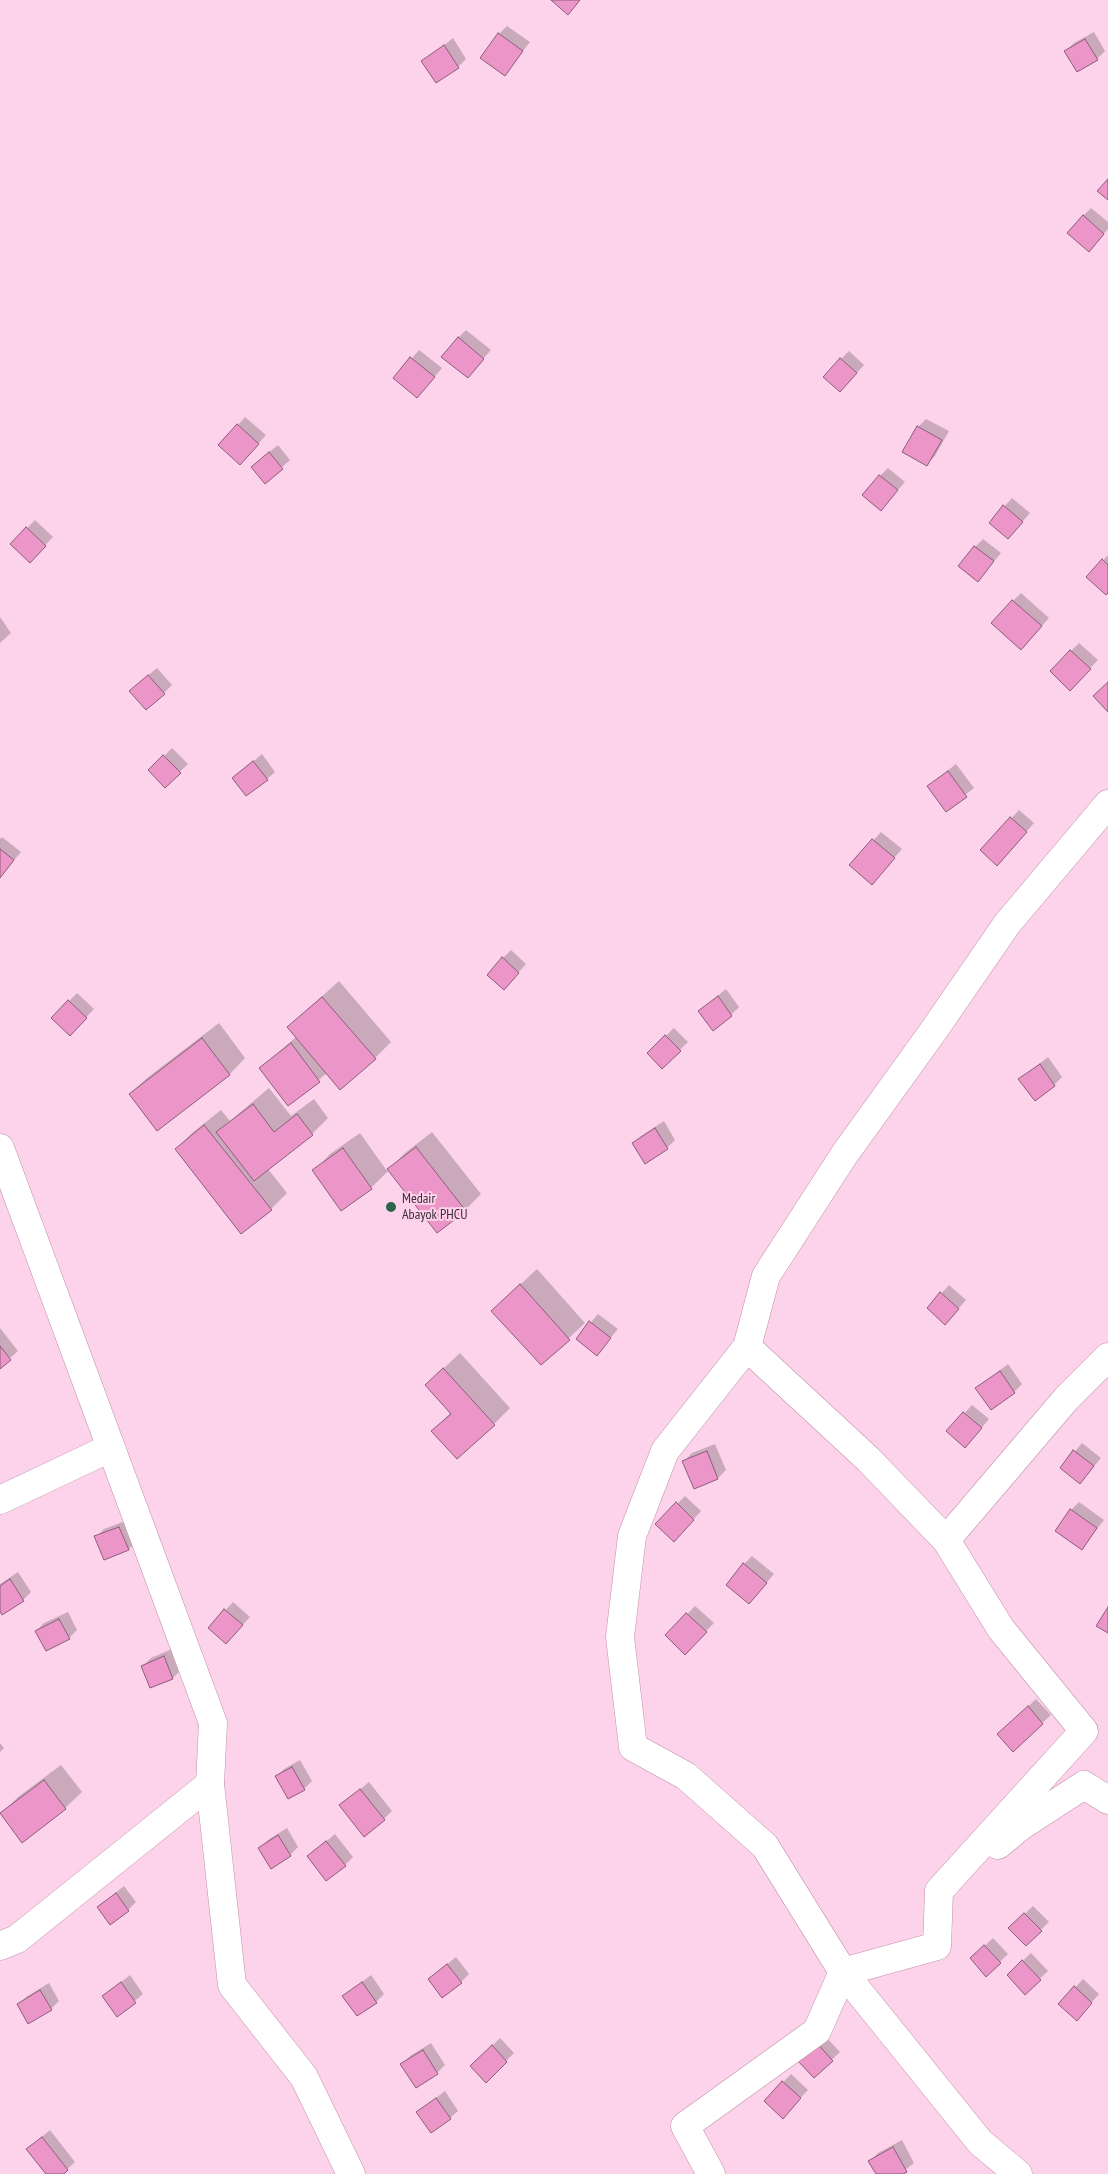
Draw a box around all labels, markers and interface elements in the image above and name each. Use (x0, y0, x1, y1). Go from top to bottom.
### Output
place label: Medair Abayok PHCU (402, 1191, 468, 1224)
marker: Medair Abayok PHCU (384, 1200, 398, 1214)

